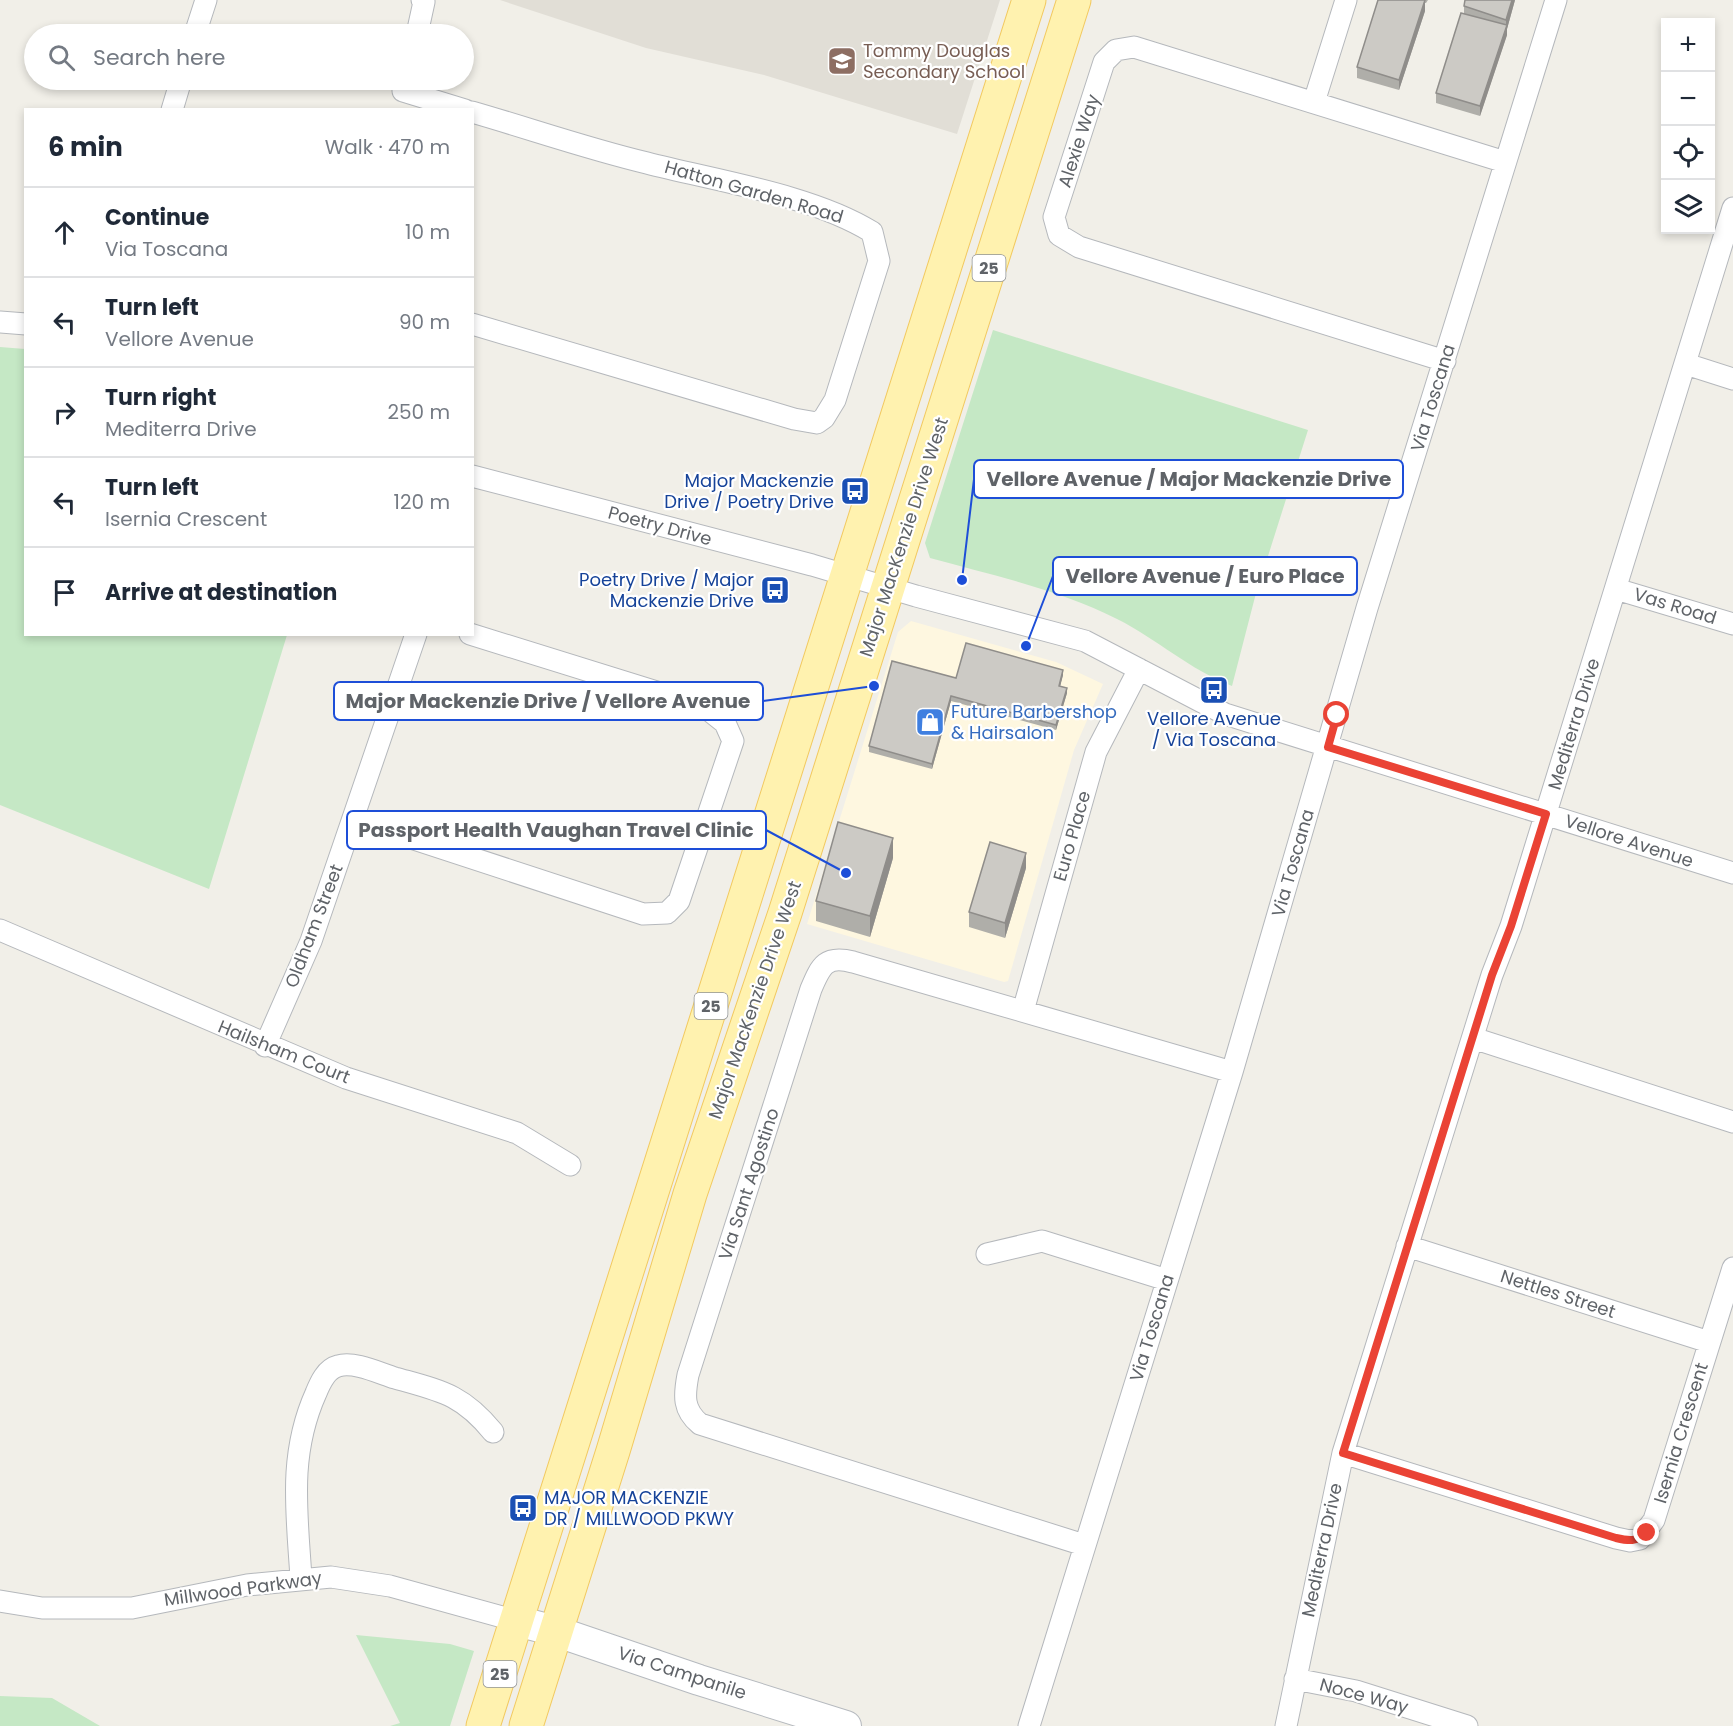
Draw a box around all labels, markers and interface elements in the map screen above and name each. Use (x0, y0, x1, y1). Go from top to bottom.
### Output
map controls (1661, 18, 1715, 234)
button: + (1661, 18, 1715, 72)
search box (24, 24, 474, 90)
place label: Tommy Douglas Secondary School (863, 38, 1025, 84)
icon: search (45, 41, 78, 74)
text: Search here (93, 42, 226, 73)
school or university icon: Tommy Douglas Secondary School (826, 45, 858, 77)
button: − (1661, 72, 1715, 126)
street label: Alexie Way (1052, 91, 1105, 191)
button: locate (1661, 126, 1715, 180)
text: 6 min (48, 129, 123, 165)
text: Walk · 470 m (325, 133, 450, 161)
street label: Hatton Garden Road (662, 154, 846, 229)
button: layers (1661, 180, 1715, 234)
text: Continue (105, 202, 209, 233)
icon: ahead (48, 216, 81, 249)
text: 10 m (405, 218, 450, 246)
text: Via Toscana (105, 235, 228, 263)
road number: 25 (972, 255, 1006, 281)
text: Turn left (105, 292, 199, 323)
icon: left (48, 306, 81, 339)
text: 90 m (399, 308, 450, 336)
text: Vellore Avenue (105, 325, 254, 353)
street label: Via Toscana (1404, 341, 1461, 455)
text: Turn right (105, 382, 216, 413)
icon: right (48, 396, 81, 429)
text: 250 m (387, 398, 450, 426)
street label: Major MacKenzie Drive West (853, 414, 954, 660)
text: Mediterra Drive (105, 415, 257, 443)
callout: Vellore Avenue / Major Mackenzie Drive (974, 460, 1403, 498)
text: Vellore Avenue / Major Mackenzie Drive (987, 465, 1391, 493)
place label: Major Mackenzie Drive / Poetry Drive (664, 468, 834, 514)
text: Turn left (105, 472, 199, 503)
bus stop icon: Major Mackenzie Drive / Poetry Drive (839, 475, 871, 507)
icon: left (48, 486, 81, 519)
text: 120 m (394, 488, 450, 516)
street label: Poetry Drive (605, 500, 715, 551)
text: Isernia Crescent (105, 505, 267, 533)
callout: Vellore Avenue / Euro Place (1053, 557, 1357, 595)
text: Vellore Avenue / Euro Place (1065, 562, 1345, 590)
place label: Poetry Drive / Major Mackenzie Drive (579, 567, 754, 613)
bus stop icon: Poetry Drive / Major Mackenzie Drive (759, 574, 791, 606)
icon: arrive (48, 576, 81, 609)
text: Arrive at destination (105, 577, 337, 608)
street label: Vas Road (1631, 581, 1720, 630)
street label: Mediterra Drive (1542, 655, 1605, 793)
bus stop icon: Vellore Avenue / Via Toscana (1198, 674, 1230, 706)
callout: Major Mackenzie Drive / Vellore Avenue (334, 682, 763, 720)
text: Major Mackenzie Drive / Vellore Avenue (346, 687, 750, 715)
place label: Future Barbershop & Hairsalon (951, 699, 1117, 745)
route start (1323, 701, 1349, 727)
shop icon: Future Barbershop & Hairsalon (914, 706, 946, 738)
place label: Vellore Avenue / Via Toscana (1147, 706, 1281, 752)
street label: Euro Place (1047, 788, 1096, 884)
street label: Via Toscana (1265, 806, 1320, 920)
street label: Vellore Avenue (1562, 808, 1697, 873)
callout: Passport Health Vaughan Travel Clinic (347, 811, 766, 849)
text: Passport Health Vaughan Travel Clinic (358, 816, 754, 844)
street label: Oldham Street (278, 860, 349, 991)
street label: Major MacKenzie Drive West (702, 877, 807, 1122)
road number: 25 (694, 993, 728, 1019)
street label: Hailsham Court (215, 1014, 354, 1089)
street label: Via Sant Agostino (712, 1105, 785, 1263)
street label: Nettles Street (1498, 1263, 1619, 1324)
street label: Via Toscana (1123, 1271, 1180, 1385)
street label: Isernia Crescent (1647, 1359, 1714, 1506)
street label: Mediterra Drive (1295, 1481, 1348, 1619)
place label: MAJOR MACKENZIE DR / MILLWOOD PKWY (544, 1485, 734, 1531)
bus stop icon: MAJOR MACKENZIE DR / MILLWOOD PKWY (507, 1492, 539, 1524)
route end (1633, 1519, 1659, 1545)
street label: Millwood Parkway (162, 1565, 323, 1612)
street label: Via Campanile (615, 1640, 750, 1705)
road number: 25 (484, 1661, 516, 1687)
street label: Noce Way (1317, 1672, 1411, 1719)

